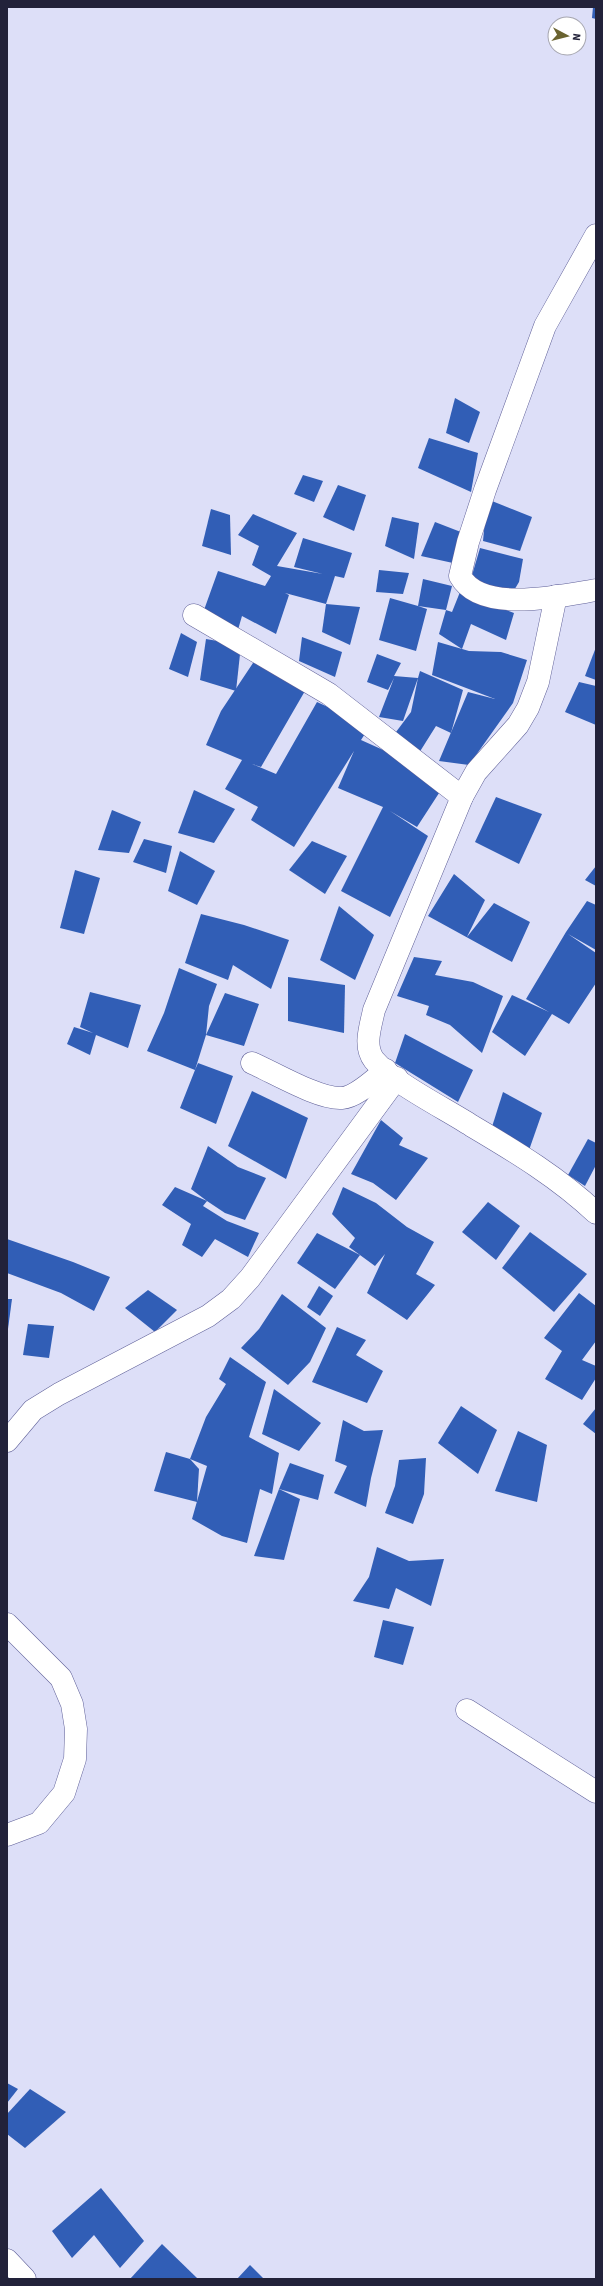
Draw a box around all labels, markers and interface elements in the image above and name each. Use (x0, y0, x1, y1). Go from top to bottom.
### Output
north arrow (547, 16, 587, 56)
text: N (569, 33, 584, 42)

